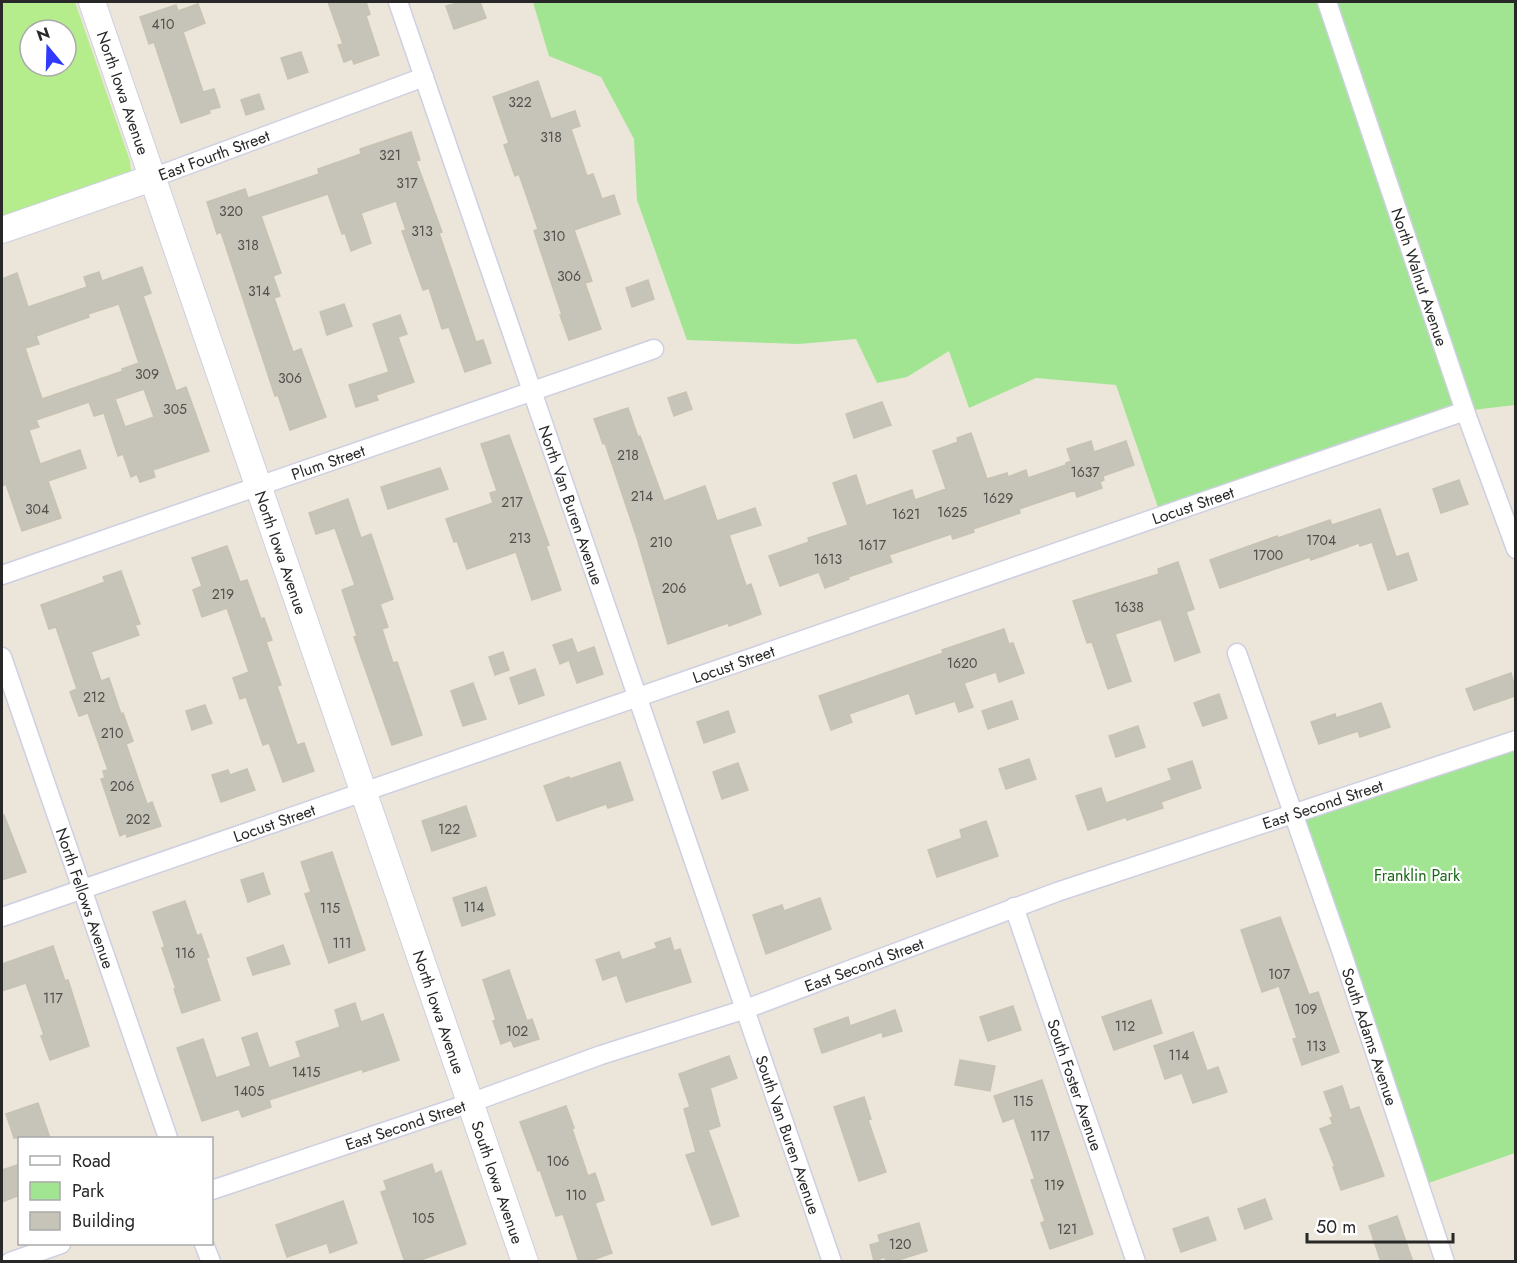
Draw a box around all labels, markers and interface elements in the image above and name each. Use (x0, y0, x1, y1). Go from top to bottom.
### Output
house number: 410 (152, 14, 174, 34)
north arrow (18, 18, 78, 78)
text: N (34, 21, 53, 47)
street label: North Iowa Avenue (91, 28, 155, 158)
house number: 322 (508, 92, 532, 112)
street label: East Fourth Street (155, 124, 273, 186)
house number: 318 (540, 127, 562, 147)
house number: 321 (379, 145, 401, 165)
house number: 317 (396, 173, 418, 193)
house number: 320 (219, 201, 243, 221)
street label: North Walnut Avenue (1386, 205, 1454, 349)
house number: 313 (411, 221, 433, 241)
house number: 310 (543, 226, 565, 246)
house number: 318 (237, 235, 259, 255)
house number: 306 (557, 266, 581, 286)
house number: 314 (248, 281, 270, 301)
house number: 309 (135, 364, 159, 384)
house number: 306 (278, 368, 302, 388)
house number: 305 (163, 399, 187, 419)
street label: North Van Buren Avenue (533, 422, 609, 588)
street label: Plum Street (288, 439, 368, 485)
house number: 218 (617, 445, 639, 465)
house number: 1637 (1070, 462, 1100, 482)
street label: Locust Street (1149, 480, 1237, 530)
house number: 214 (631, 486, 653, 506)
street label: North Iowa Avenue (249, 487, 313, 617)
house number: 1629 (983, 488, 1013, 508)
house number: 217 (501, 492, 523, 512)
house number: 304 (25, 499, 49, 519)
house number: 1625 (937, 502, 967, 522)
house number: 1621 (892, 504, 920, 524)
house number: 213 (509, 528, 531, 548)
house number: 1704 (1306, 530, 1336, 550)
house number: 210 (650, 532, 672, 552)
house number: 1617 (858, 535, 887, 555)
house number: 1700 (1253, 545, 1283, 565)
house number: 1613 (814, 549, 843, 569)
house number: 206 (662, 578, 686, 598)
house number: 219 (212, 584, 234, 604)
house number: 1638 (1114, 597, 1144, 617)
street label: Locust Street (689, 639, 778, 689)
house number: 1620 (947, 653, 977, 673)
house number: 212 (83, 687, 105, 707)
house number: 210 (101, 723, 123, 743)
street label: East Second Street (1259, 773, 1386, 835)
house number: 206 (110, 776, 134, 796)
street label: Locust Street (230, 798, 318, 848)
house number: 202 (126, 809, 150, 829)
house number: 122 (438, 819, 460, 839)
street label: North Fellows Avenue (50, 825, 120, 971)
park label: Franklin Park (1374, 864, 1461, 887)
house number: 114 (464, 897, 484, 917)
house number: 115 (320, 898, 340, 918)
street label: East Second Street (801, 932, 927, 997)
house number: 111 (333, 933, 351, 953)
house number: 116 (175, 943, 195, 963)
street label: North Iowa Avenue (407, 947, 471, 1077)
house number: 107 (1268, 964, 1291, 984)
street label: South Adams Avenue (1336, 965, 1404, 1109)
house number: 117 (43, 988, 64, 1008)
house number: 109 (1295, 999, 1317, 1019)
street label: South Foster Avenue (1042, 1016, 1108, 1154)
house number: 112 (1115, 1016, 1135, 1036)
house number: 102 (506, 1021, 528, 1041)
house number: 113 (1306, 1036, 1326, 1056)
house number: 114 (1169, 1045, 1189, 1065)
street label: South Van Buren Avenue (750, 1052, 826, 1217)
house number: 1415 (292, 1062, 320, 1082)
house number: 1405 (234, 1081, 264, 1101)
house number: 115 (1013, 1091, 1033, 1111)
street label: East Second Street (342, 1094, 469, 1156)
street label: South Iowa Avenue (466, 1118, 529, 1247)
house number: 117 (1030, 1126, 1051, 1146)
legend (18, 1137, 213, 1245)
text: Road (72, 1148, 111, 1174)
house number: 106 (547, 1151, 569, 1171)
house number: 119 (1044, 1175, 1064, 1195)
text: Park (72, 1178, 104, 1204)
house number: 110 (566, 1185, 587, 1205)
scale bar (1307, 1206, 1452, 1244)
text: Building (72, 1208, 135, 1234)
house number: 105 (412, 1208, 434, 1228)
text: 50 m (1316, 1214, 1356, 1240)
house number: 121 (1057, 1219, 1077, 1239)
house number: 120 (889, 1234, 911, 1254)

